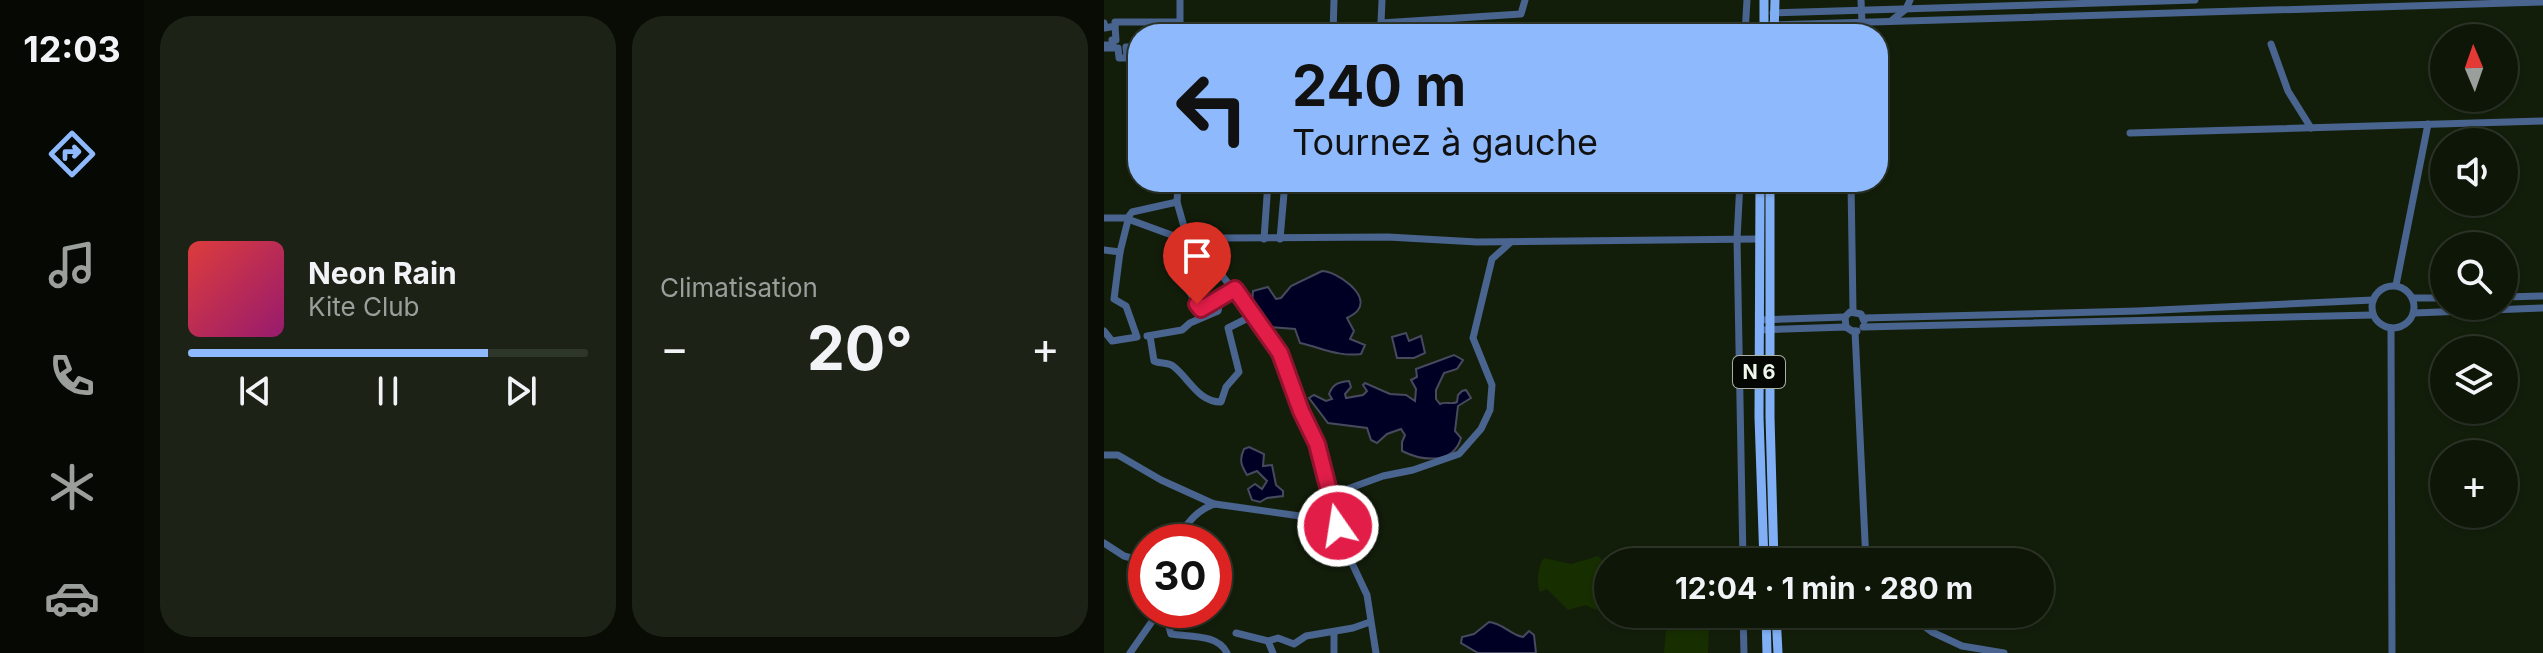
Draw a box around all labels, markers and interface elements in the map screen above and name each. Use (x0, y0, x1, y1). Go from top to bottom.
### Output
north arrow (2430, 24, 2518, 112)
map controls (2430, 24, 2518, 528)
text: 12:03 (23, 27, 121, 71)
text: 240 m (1292, 52, 1466, 120)
icon: left (1160, 56, 1264, 160)
text: Tournez à gauche (1292, 120, 1598, 164)
icon: directions (44, 126, 100, 182)
button: sound (2430, 128, 2518, 216)
pin (1163, 222, 1231, 304)
button: search (2430, 232, 2518, 320)
icon: arrive (1175, 234, 1219, 278)
icon: music (44, 237, 100, 293)
text: Neon Rain (308, 255, 457, 291)
text: Climatisation (660, 272, 818, 303)
text: Kite Club (308, 291, 419, 322)
text: 20° (807, 312, 913, 384)
text: − (660, 321, 689, 375)
text: + (1031, 321, 1060, 375)
button: layers (2430, 336, 2518, 424)
icon: phone (44, 348, 100, 404)
road number: N 6 (1733, 356, 1785, 388)
icon: previous (233, 369, 277, 413)
icon: pause (366, 369, 410, 413)
icon: next (499, 369, 543, 413)
button: + (2430, 440, 2518, 528)
icon: climate (44, 459, 100, 515)
position arrow (1296, 484, 1380, 568)
speed limit sign: 30 (1128, 524, 1232, 628)
icon: car (44, 570, 100, 626)
text: 12:04 · 1 min · 280 m (1675, 570, 1973, 606)

